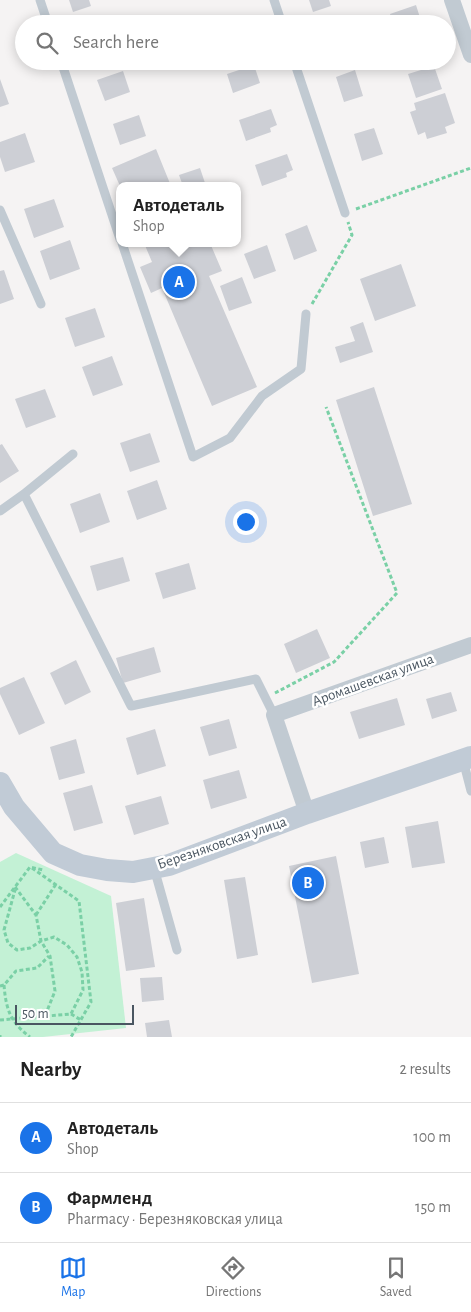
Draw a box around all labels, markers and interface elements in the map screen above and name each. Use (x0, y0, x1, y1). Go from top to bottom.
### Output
search box (15, 15, 456, 70)
icon: search (33, 29, 61, 57)
text: Search here (73, 33, 159, 52)
popup (116, 182, 241, 247)
text: Автодеталь (133, 196, 224, 215)
text: Shop (133, 218, 165, 234)
pin: A (163, 263, 195, 301)
your location (233, 509, 259, 535)
street label: Аромашевская улица (310, 651, 436, 709)
street label: Березняковская улица (155, 814, 289, 872)
pin: B (292, 864, 324, 902)
scale bar (15, 1002, 134, 1025)
text: 50 m (22, 1007, 49, 1021)
text: Nearby (20, 1059, 81, 1080)
text: 2 results (399, 1061, 451, 1077)
text: Автодеталь (67, 1119, 158, 1138)
text: A (31, 1129, 41, 1145)
text: 100 m (413, 1129, 451, 1145)
text: Shop (67, 1141, 99, 1157)
text: Фармленд (67, 1189, 152, 1208)
text: B (31, 1199, 41, 1215)
text: 150 m (415, 1199, 451, 1215)
text: Pharmacy · Березняковская улица (67, 1211, 283, 1227)
tab: Map (59, 1254, 87, 1301)
tab: Directions (206, 1254, 261, 1301)
tab: Saved (380, 1254, 412, 1301)

